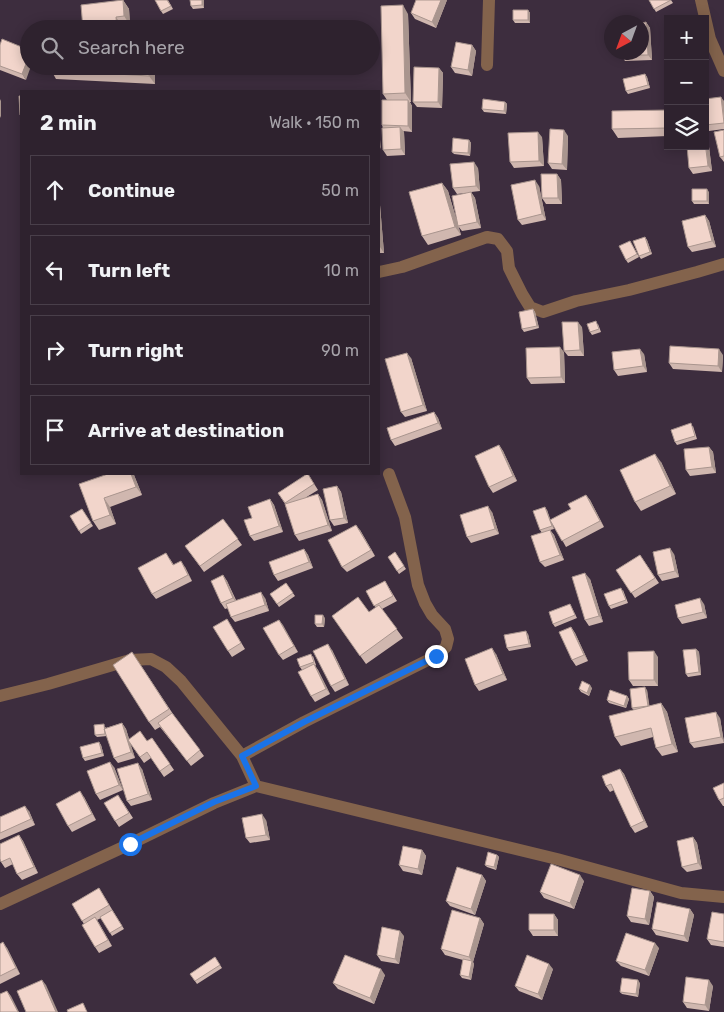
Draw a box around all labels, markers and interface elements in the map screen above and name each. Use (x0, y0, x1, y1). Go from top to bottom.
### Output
north arrow (604, 15, 649, 60)
map controls (664, 15, 709, 150)
button: + (664, 15, 709, 60)
search box (20, 20, 380, 75)
icon: search (38, 34, 66, 62)
text: Search here (78, 36, 185, 59)
button: − (664, 60, 709, 105)
button: layers (664, 105, 709, 150)
text: 2 min (40, 110, 97, 135)
text: Walk · 150 m (269, 113, 360, 132)
icon: ahead (41, 176, 69, 204)
text: Continue (88, 179, 175, 202)
text: 50 m (321, 181, 359, 200)
icon: left (41, 256, 69, 284)
text: Turn left (88, 259, 170, 282)
text: 10 m (324, 261, 359, 280)
icon: right (41, 336, 69, 364)
text: Turn right (88, 339, 183, 362)
text: 90 m (321, 341, 359, 360)
icon: arrive (41, 416, 69, 444)
text: Arrive at destination (88, 419, 284, 442)
route end (425, 645, 448, 668)
route start (119, 833, 142, 856)

